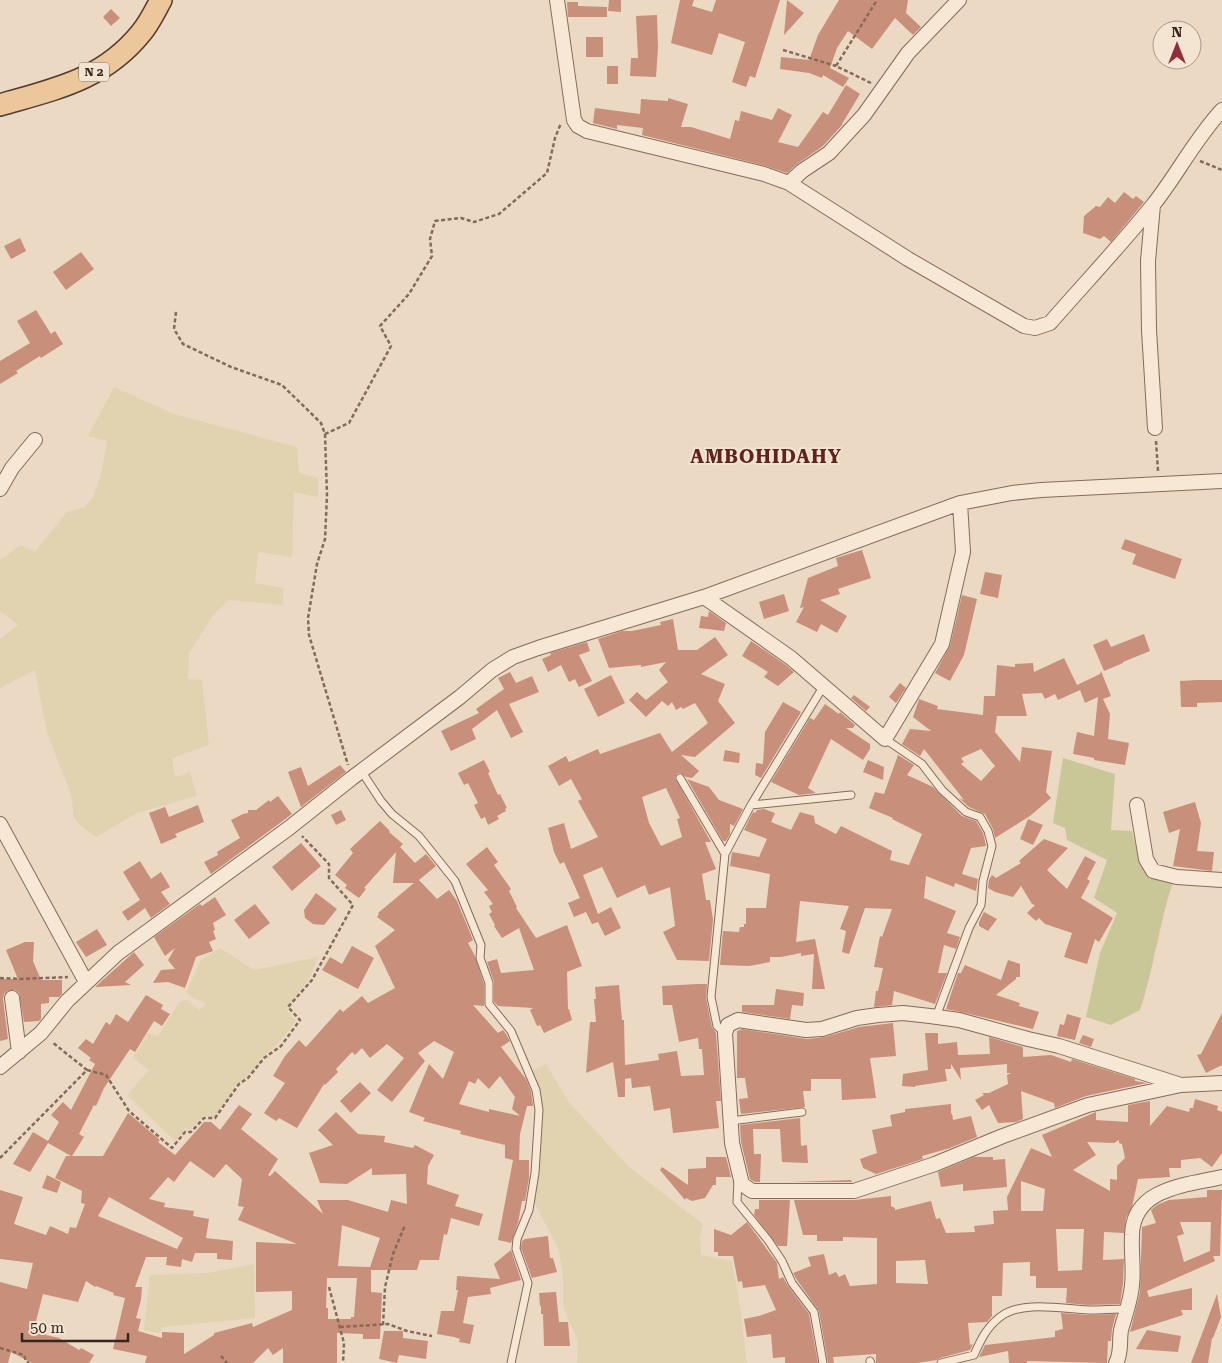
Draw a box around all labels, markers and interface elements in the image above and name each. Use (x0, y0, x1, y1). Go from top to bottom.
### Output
north arrow (1152, 20, 1202, 70)
text: N (1172, 24, 1183, 40)
road number: N 2 (79, 62, 109, 82)
district label: AMBOHIDAHY (690, 445, 842, 468)
scale bar (22, 1310, 129, 1342)
text: 50 m (30, 1319, 65, 1337)

